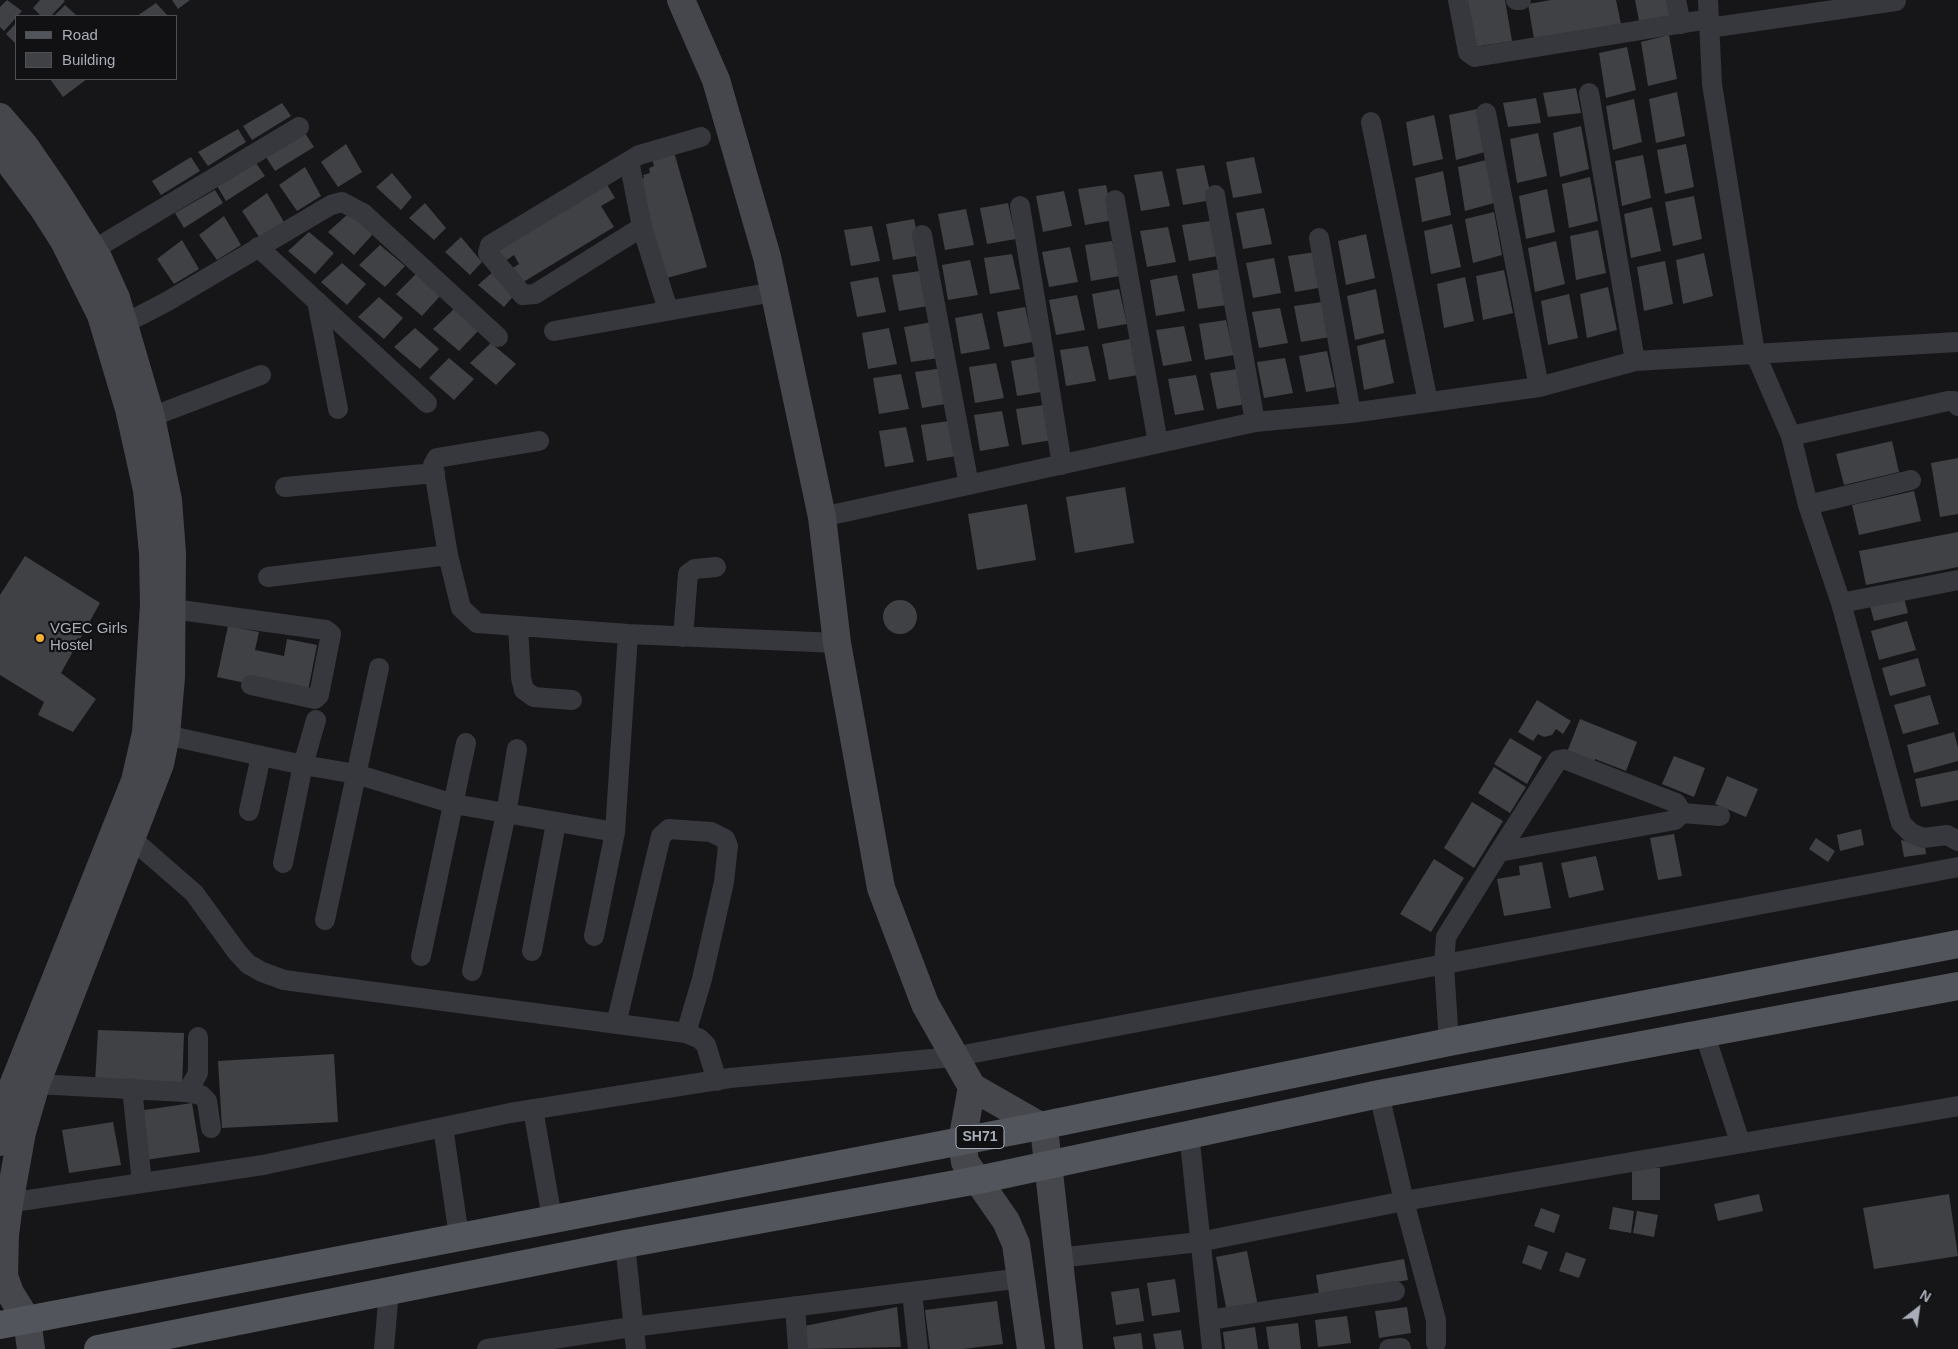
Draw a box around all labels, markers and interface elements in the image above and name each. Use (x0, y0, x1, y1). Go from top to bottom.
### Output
legend (15, 15, 178, 80)
text: Road (62, 26, 98, 43)
text: Building (62, 51, 115, 68)
place label: VGEC Girls Hostel (50, 620, 128, 655)
marker: VGEC Girls Hostel (34, 632, 46, 644)
road number: SH71 (956, 1126, 1004, 1148)
north arrow (1893, 1284, 1943, 1334)
text: N (1917, 1287, 1934, 1305)

